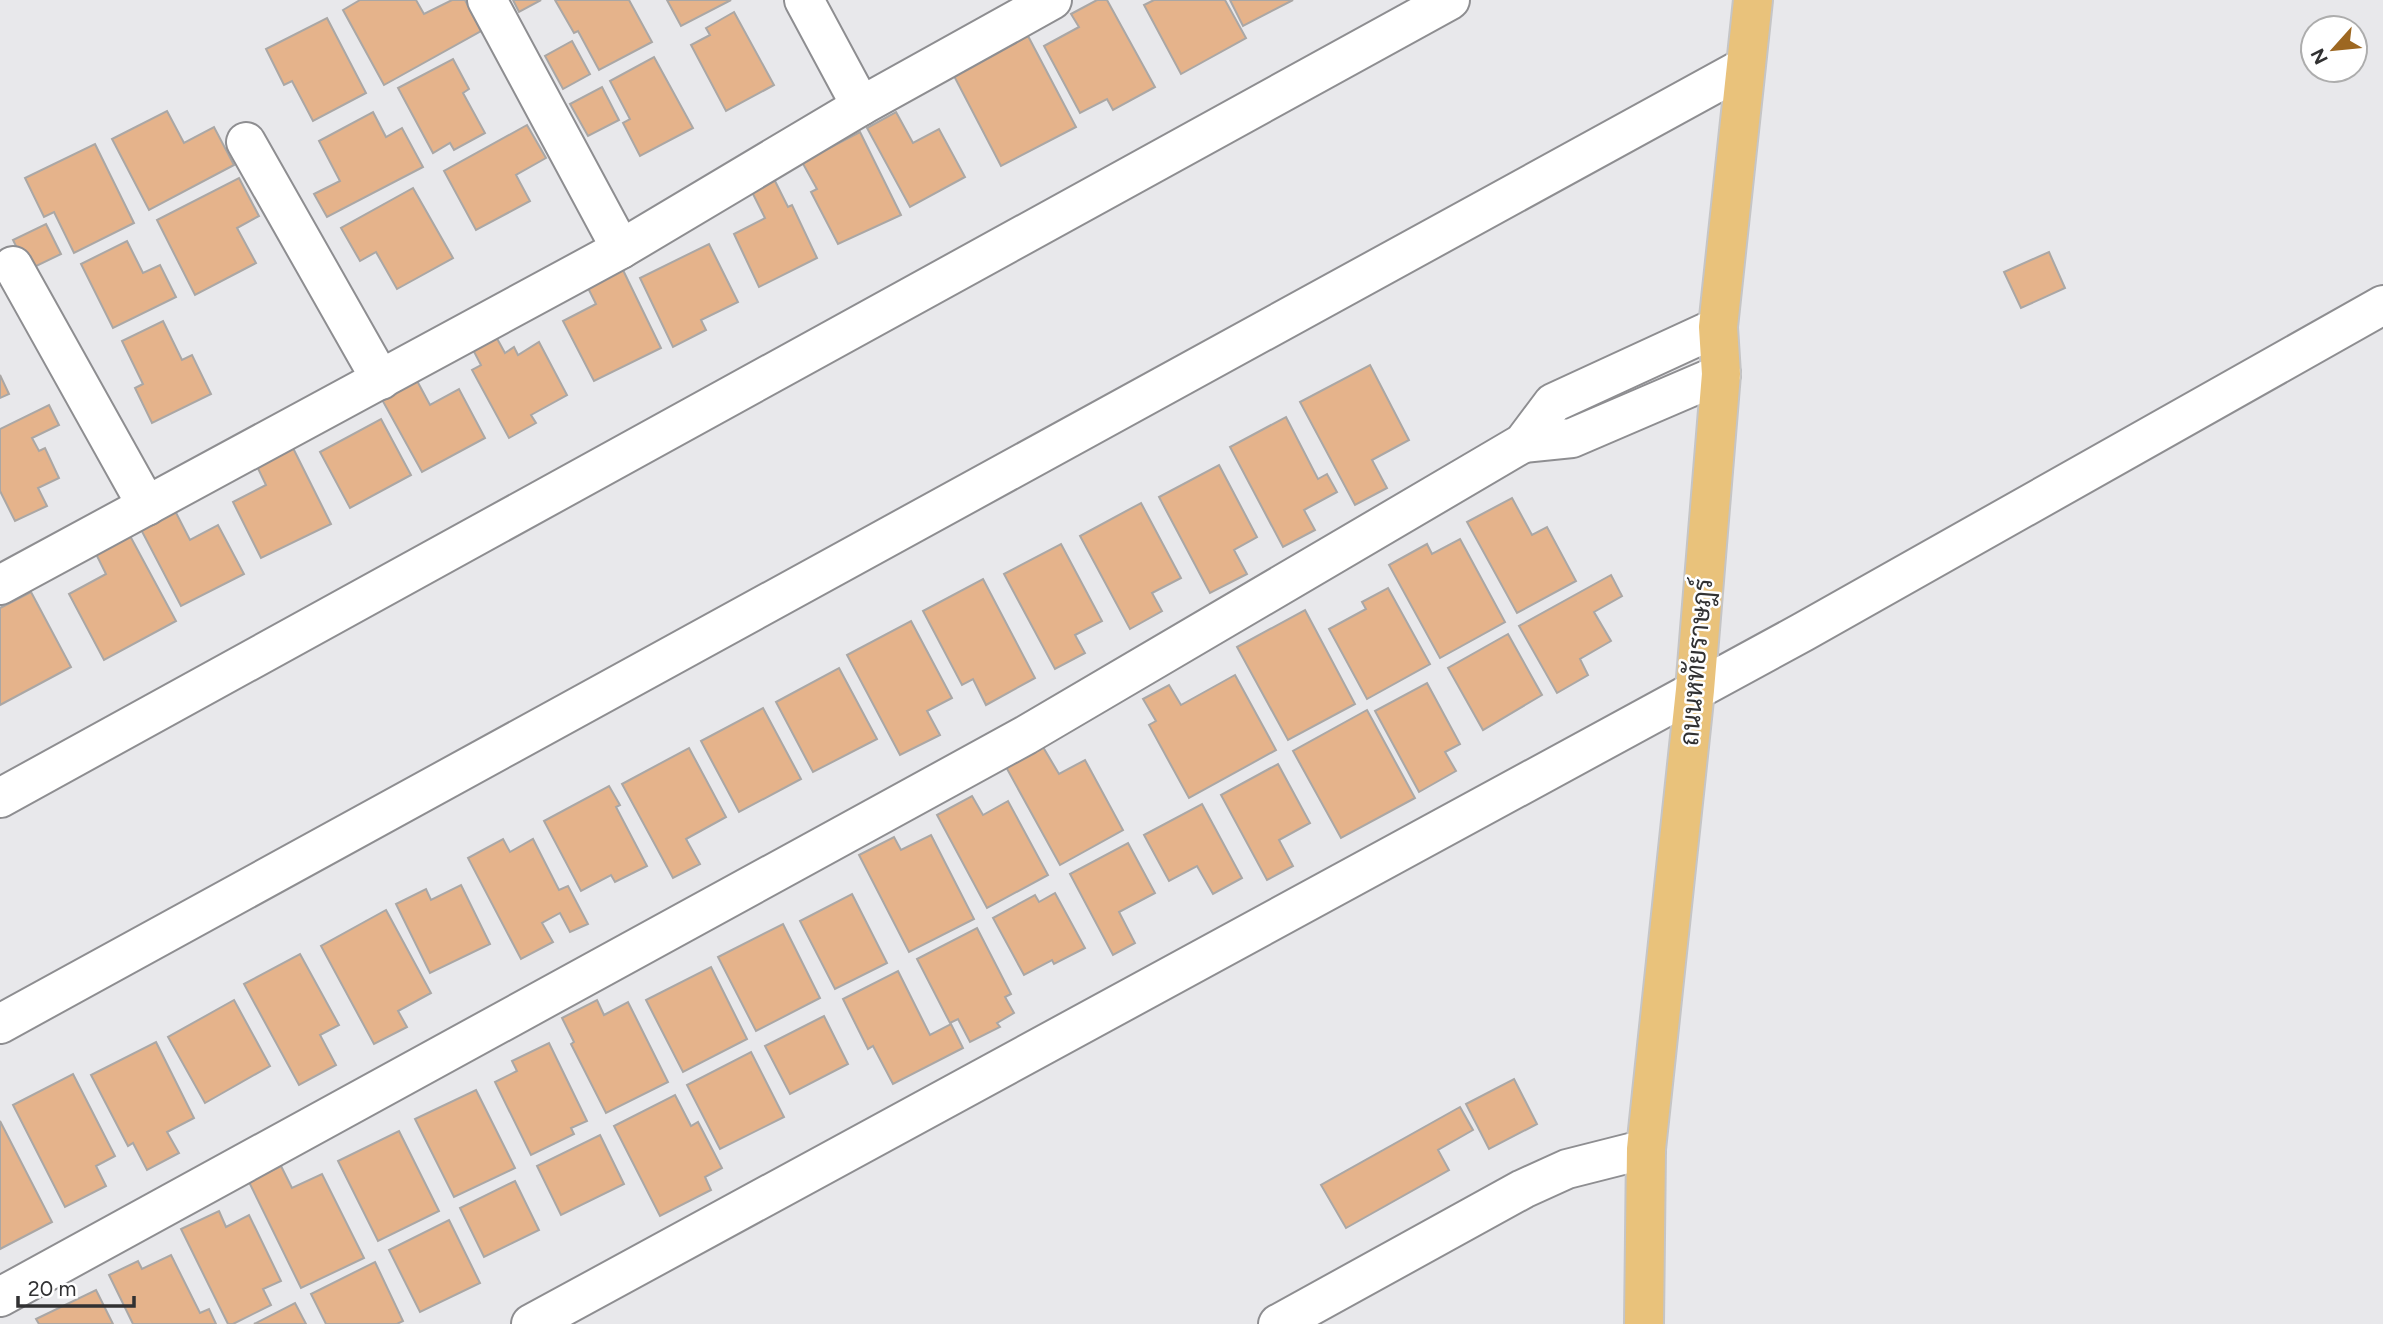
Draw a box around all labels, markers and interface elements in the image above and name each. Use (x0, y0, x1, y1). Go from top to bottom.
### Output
north arrow (2299, 14, 2369, 84)
text: N (2306, 45, 2333, 68)
street label: ถนนหทัยราษฎร์ (1672, 577, 1721, 747)
scale bar (18, 1264, 133, 1308)
text: 20 m (28, 1276, 76, 1301)

